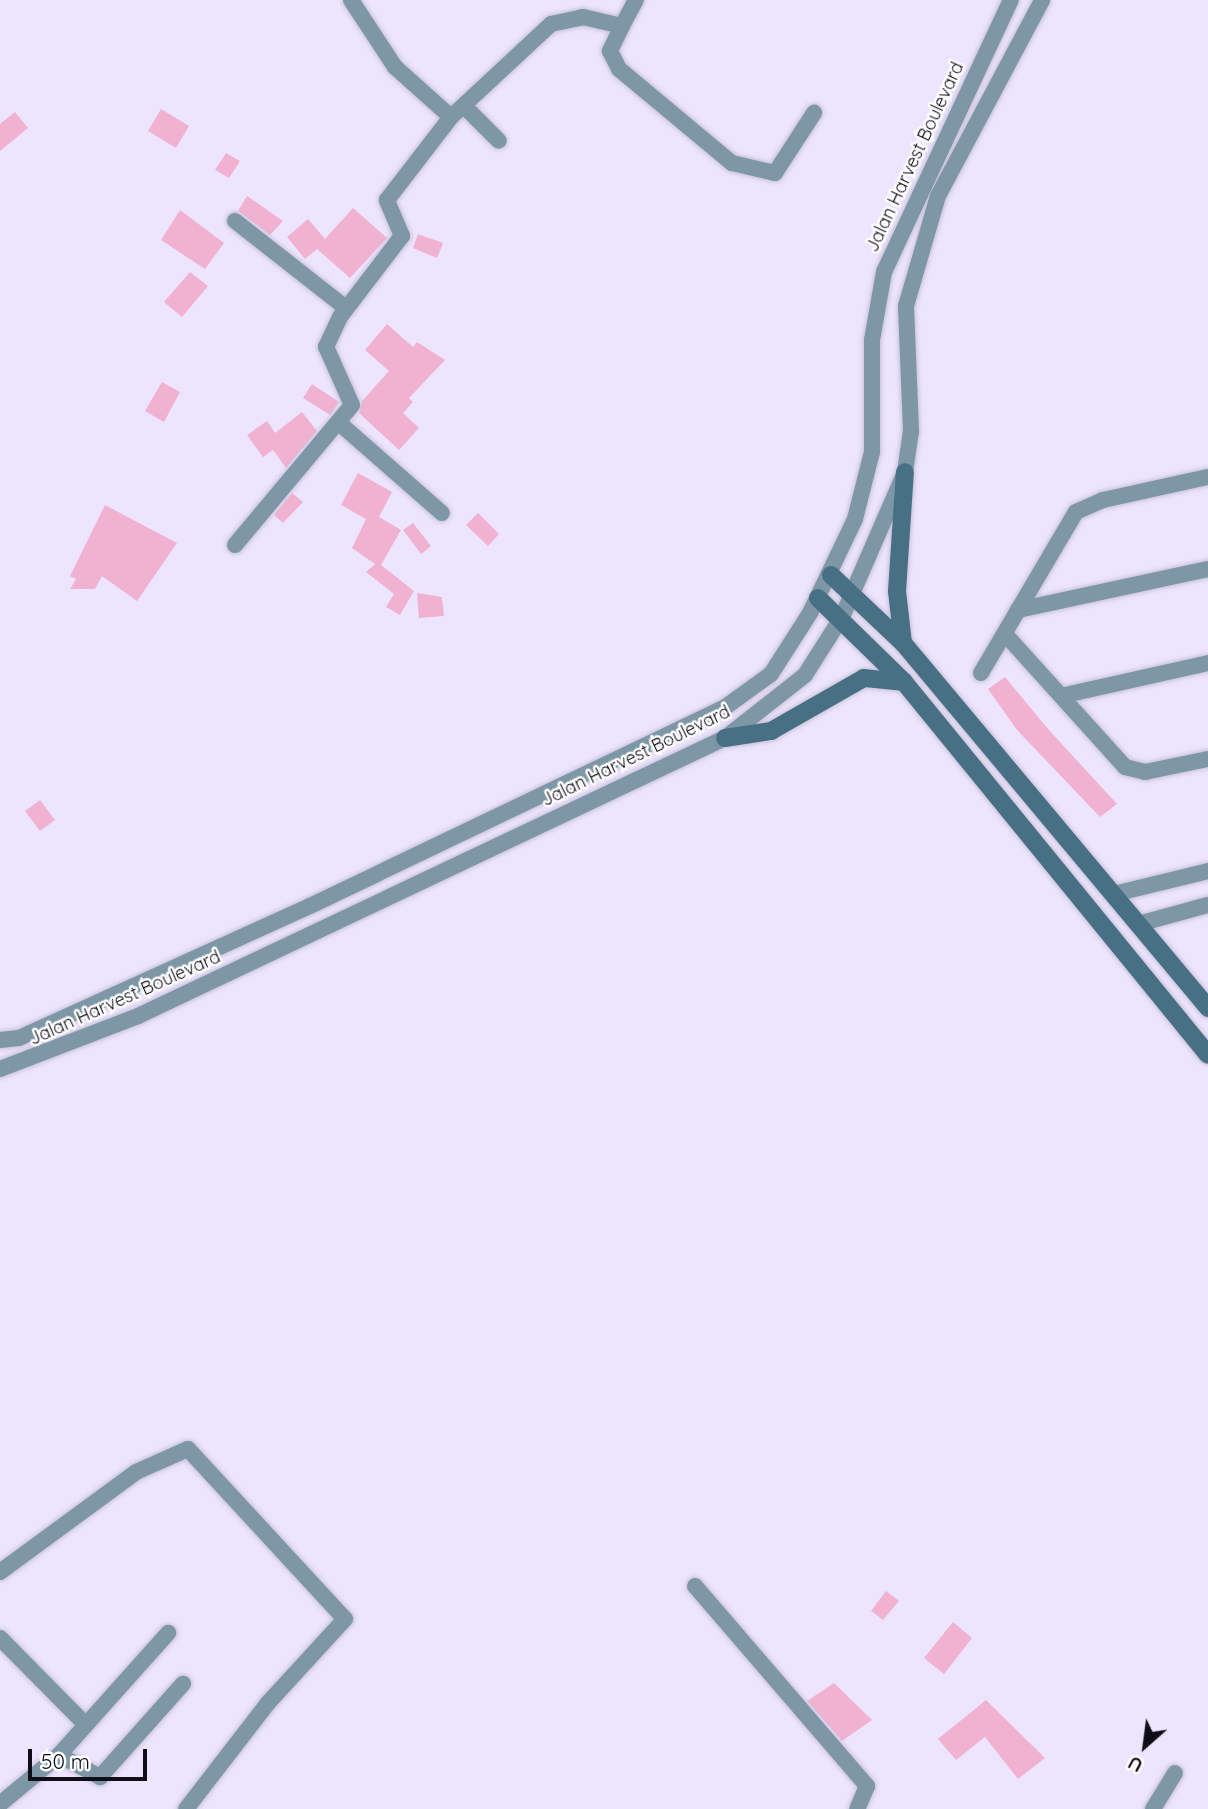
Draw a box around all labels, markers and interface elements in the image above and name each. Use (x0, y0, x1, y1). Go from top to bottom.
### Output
street label: Jalan Harvest Boulevard (861, 59, 969, 255)
street label: Jalan Harvest Boulevard (538, 701, 734, 811)
street label: Jalan Harvest Boulevard (26, 946, 224, 1050)
north arrow (1110, 1711, 1180, 1781)
scale bar (32, 1736, 150, 1780)
text: 50 m (41, 1748, 90, 1774)
text: U (1124, 1751, 1147, 1778)

